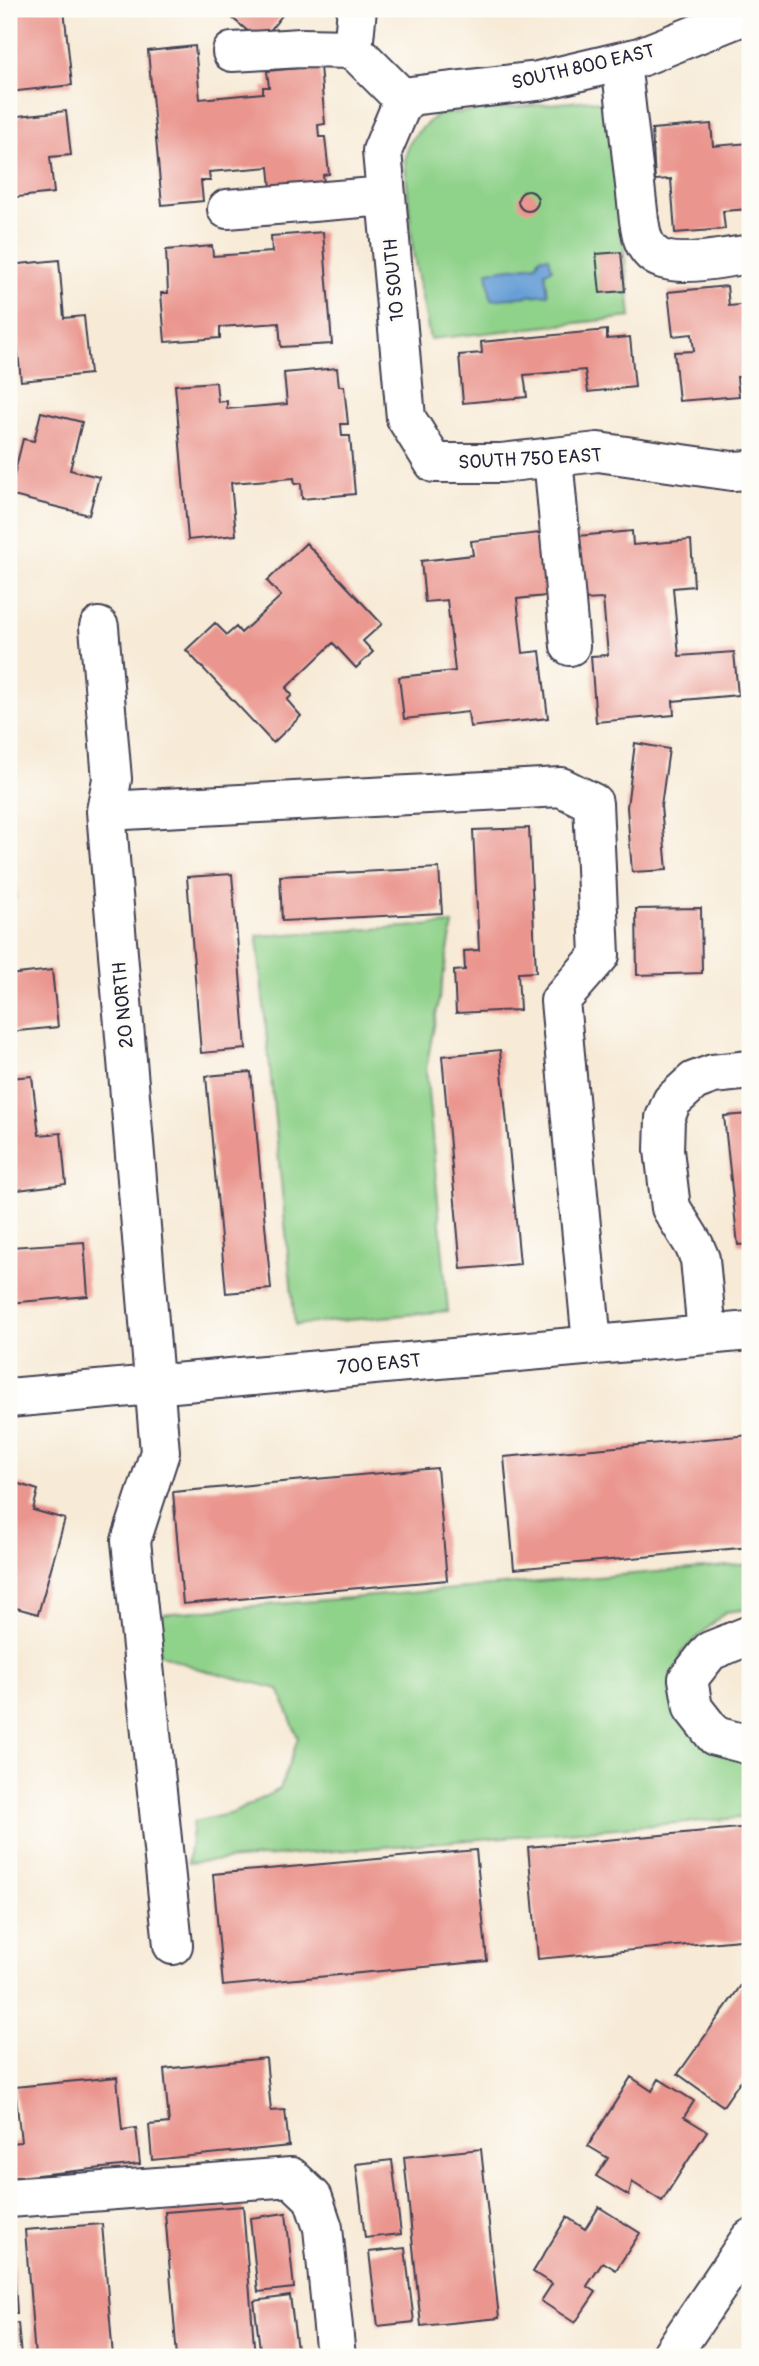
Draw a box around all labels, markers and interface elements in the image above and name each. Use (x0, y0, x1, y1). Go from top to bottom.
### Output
street label: SOUTH 800 EAST (509, 39, 657, 95)
street label: 10 SOUTH (378, 238, 410, 322)
street label: SOUTH 750 EAST (458, 443, 602, 475)
street label: 20 NORTH (107, 961, 139, 1049)
street label: 700 EAST (336, 1348, 422, 1380)

